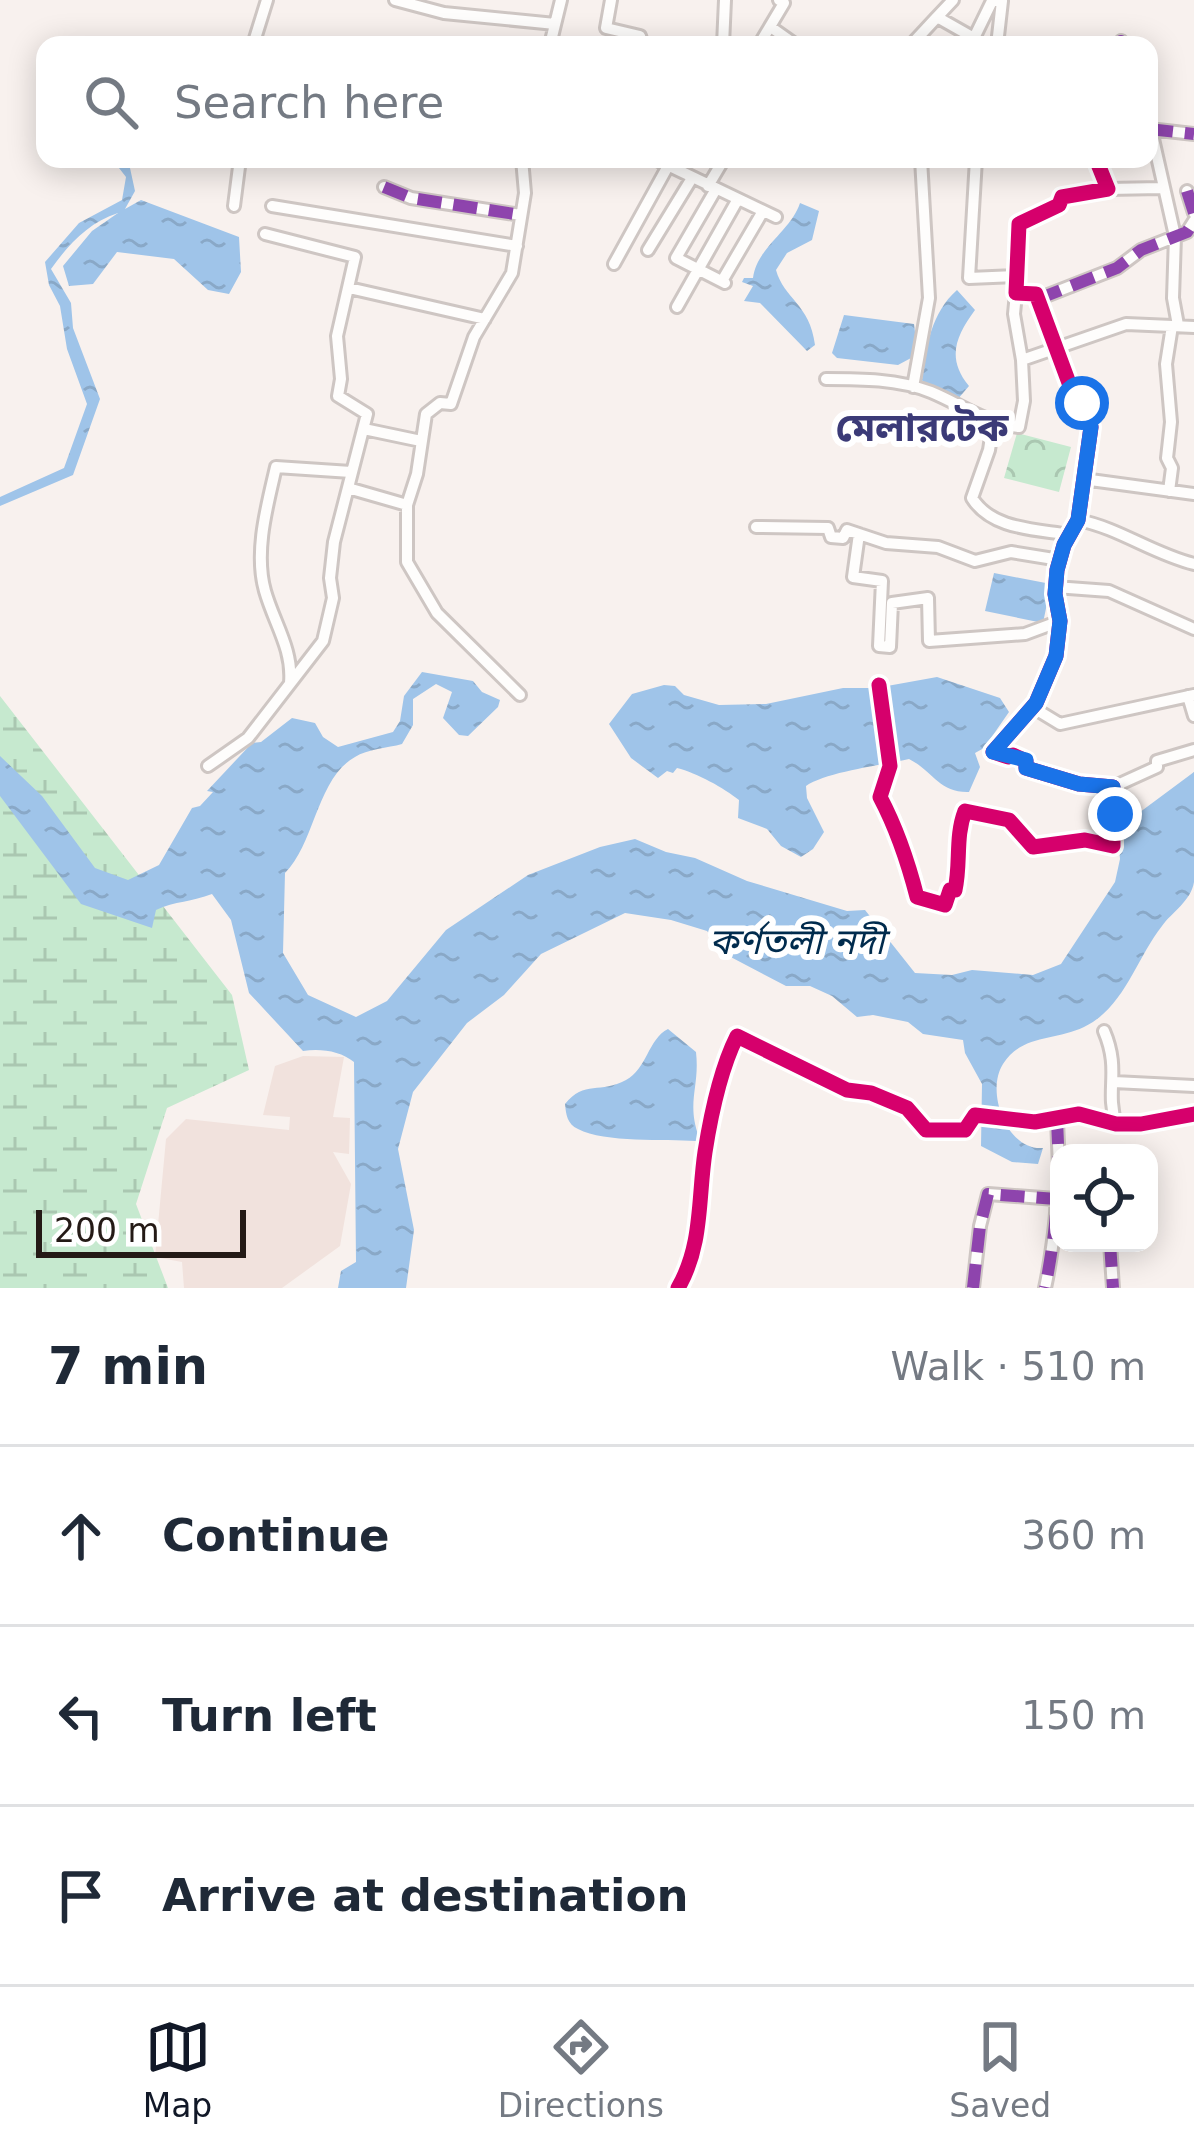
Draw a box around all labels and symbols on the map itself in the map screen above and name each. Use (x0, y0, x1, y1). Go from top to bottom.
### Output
route start (1055, 376, 1109, 430)
district label: মেলারটেক (835, 405, 1010, 450)
route end (1088, 787, 1142, 841)
water label: কর্ণতলী নদী (709, 920, 891, 962)
scale bar (36, 1204, 246, 1257)

